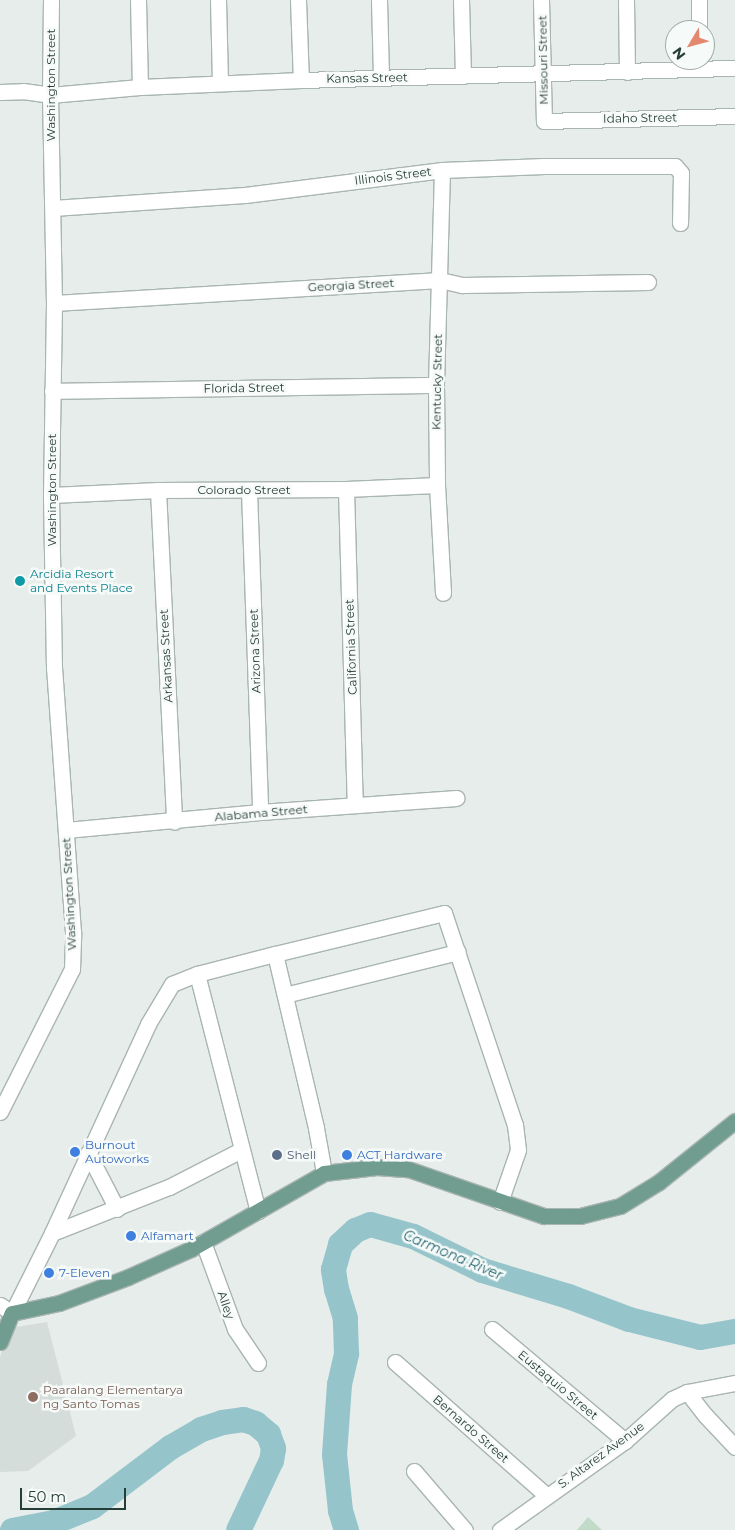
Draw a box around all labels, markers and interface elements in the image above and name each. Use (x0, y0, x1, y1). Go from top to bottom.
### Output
street label: Missouri Street (535, 15, 551, 105)
north arrow (665, 20, 715, 70)
street label: Washington Street (44, 29, 58, 141)
text: N (668, 43, 689, 63)
street label: Kansas Street (326, 70, 408, 86)
street label: Idaho Street (603, 110, 677, 126)
street label: Illinois Street (354, 164, 432, 188)
street label: Georgia Street (307, 276, 395, 294)
street label: Kentucky Street (429, 334, 445, 430)
street label: Florida Street (203, 380, 285, 396)
street label: Washington Street (45, 434, 59, 546)
street label: Colorado Street (198, 483, 290, 497)
place label: Arcidia Resort and Events Place (30, 567, 133, 595)
marker: Arcidia Resort and Events Place (14, 575, 26, 587)
street label: California Street (342, 599, 360, 695)
street label: Arizona Street (246, 608, 264, 694)
street label: Arkansas Street (156, 609, 176, 703)
street label: Alabama Street (214, 802, 308, 824)
street label: Washington Street (59, 837, 79, 951)
place label: Burnout Autoworks (85, 1138, 149, 1166)
marker: Burnout Autoworks (69, 1146, 81, 1158)
place label: Shell (287, 1148, 316, 1162)
place label: ACT Hardware (357, 1148, 443, 1162)
marker: Shell (271, 1149, 283, 1161)
marker: ACT Hardware (341, 1149, 353, 1161)
water label: Carmona River (401, 1226, 505, 1284)
place label: Alfamart (141, 1229, 194, 1243)
marker: Alfamart (125, 1230, 137, 1242)
place label: 7-Eleven (59, 1266, 110, 1280)
marker: 7-Eleven (43, 1267, 55, 1279)
street label: Alley (215, 1289, 237, 1321)
street label: Eustaquio Street (515, 1347, 601, 1423)
place label: Paaralang Elementarya ng Santo Tomas (43, 1383, 183, 1411)
marker: Paaralang Elementarya ng Santo Tomas (27, 1391, 39, 1403)
street label: Bernardo Street (430, 1392, 512, 1466)
street label: S. Altarez Avenue (555, 1419, 647, 1491)
scale bar (22, 1478, 129, 1510)
text: 50 m (28, 1487, 66, 1506)

